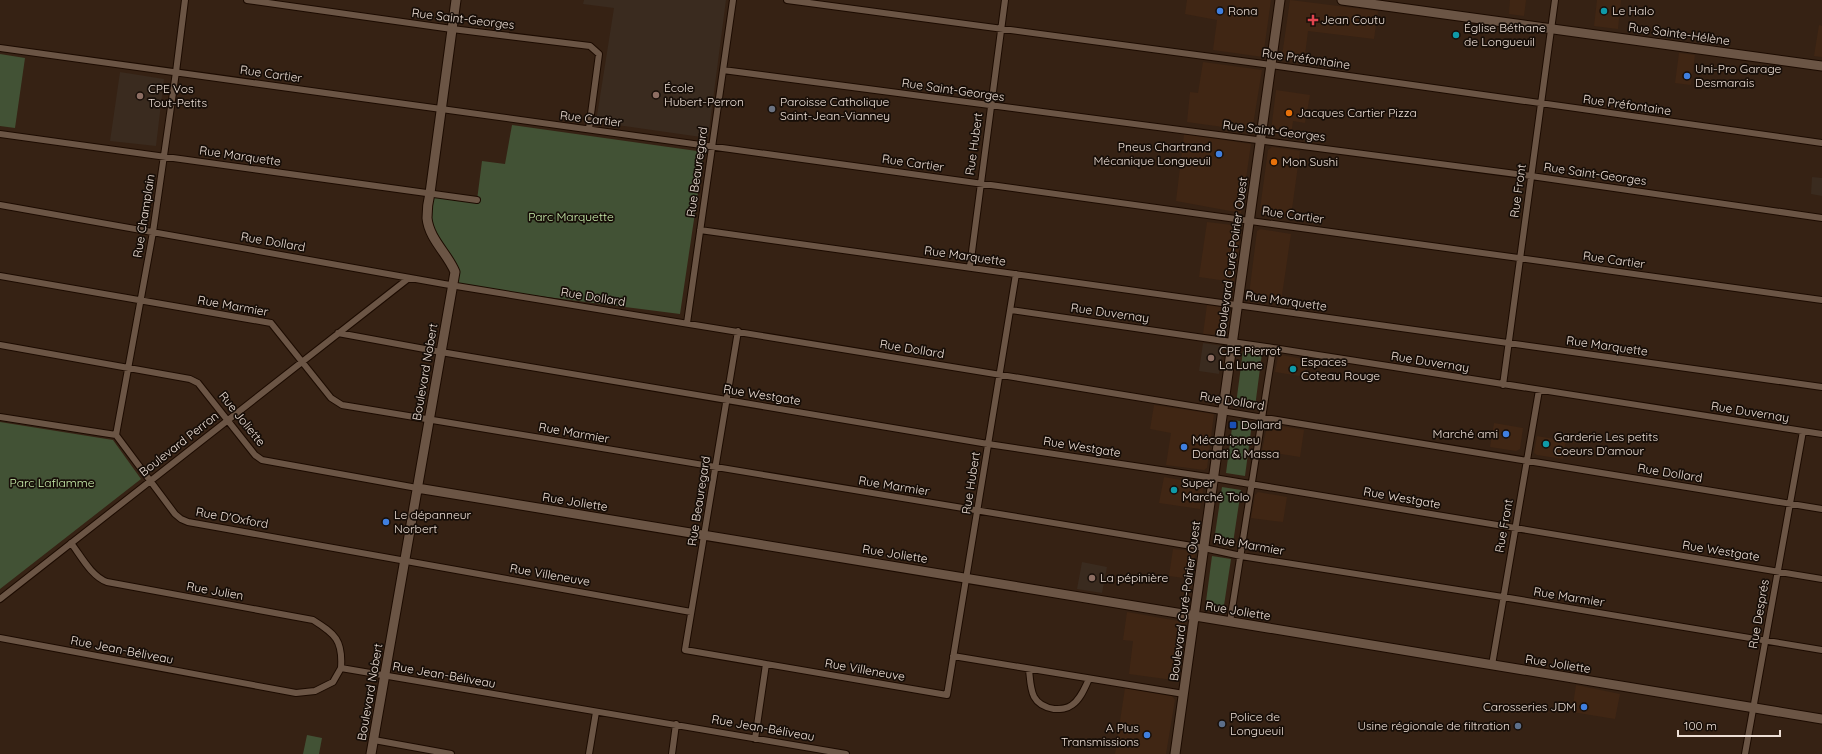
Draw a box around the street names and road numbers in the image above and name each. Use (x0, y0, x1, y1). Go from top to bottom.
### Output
street label: Rue Saint-Georges (411, 5, 516, 32)
street label: Rue Sainte-Hélène (1627, 19, 1731, 48)
street label: Rue Préfontaine (1261, 45, 1351, 72)
street label: Rue Cartier (239, 62, 303, 85)
street label: Rue Saint-Georges (901, 75, 1006, 104)
street label: Rue Préfontaine (1582, 91, 1672, 118)
street label: Rue Cartier (559, 107, 623, 130)
street label: Rue Hubert (962, 112, 985, 176)
street label: Rue Saint-Georges (1222, 117, 1327, 144)
street label: Rue Beauregard (683, 126, 710, 218)
street label: Rue Marquette (198, 142, 282, 169)
street label: Rue Cartier (881, 151, 945, 174)
street label: Rue Saint-Georges (1543, 159, 1648, 188)
street label: Rue Front (1506, 163, 1529, 219)
street label: Rue Champlain (129, 173, 158, 259)
street label: Boulevard Curé-Poirier Ouest (1213, 176, 1250, 338)
street label: Rue Cartier (1261, 203, 1325, 226)
street label: Rue Dollard (240, 228, 306, 255)
street label: Rue Marquette (923, 242, 1007, 269)
street label: Rue Cartier (1582, 248, 1646, 271)
street label: Rue Dollard (560, 284, 626, 309)
street label: Rue Marquette (1244, 287, 1328, 314)
street label: Rue Marmier (197, 292, 270, 319)
street label: Rue Duvernay (1070, 300, 1150, 325)
street label: Boulevard Nobert (409, 322, 440, 422)
street label: Rue Marquette (1565, 332, 1649, 359)
street label: Rue Dollard (879, 336, 945, 361)
street label: Rue Duvernay (1390, 348, 1470, 375)
street label: Rue Westgate (722, 381, 802, 408)
street label: Rue Joliette (216, 388, 269, 449)
street label: Rue Dollard (1199, 388, 1265, 413)
street label: Rue Duvernay (1710, 398, 1790, 425)
street label: Boulevard Perron (136, 408, 221, 479)
street label: Rue Marmier (538, 419, 611, 446)
street label: Rue Westgate (1042, 433, 1122, 460)
street label: Rue Hubert (958, 451, 983, 515)
street label: Rue Beauregard (684, 455, 713, 547)
street label: Rue Dollard (1637, 460, 1703, 485)
street label: Rue Marmier (858, 473, 931, 499)
street label: Rue Westgate (1362, 483, 1442, 512)
street label: Rue Joliette (541, 489, 609, 514)
street label: Rue Front (1491, 498, 1516, 554)
street label: Rue D'Oxford (195, 504, 270, 531)
street label: Boulevard Curé-Poirier Ouest (1166, 520, 1203, 682)
street label: Rue Marmier (1213, 531, 1286, 558)
street label: Rue Westgate (1681, 537, 1761, 564)
street label: Rue Joliette (861, 541, 929, 566)
street label: Rue Villeneuve (509, 560, 592, 589)
street label: Rue Julien (185, 578, 245, 603)
street label: Rue Després (1745, 578, 1772, 650)
street label: Rue Marmier (1533, 584, 1606, 610)
street label: Rue Joliette (1204, 598, 1272, 623)
street label: Rue Jean-Béliveau (69, 632, 175, 667)
street label: Boulevard Nobert (354, 642, 385, 742)
street label: Rue Joliette (1524, 651, 1592, 676)
street label: Rue Villeneuve (824, 655, 907, 684)
street label: Rue Jean-Béliveau (391, 658, 497, 691)
street label: Rue Jean-Béliveau (710, 711, 816, 744)

